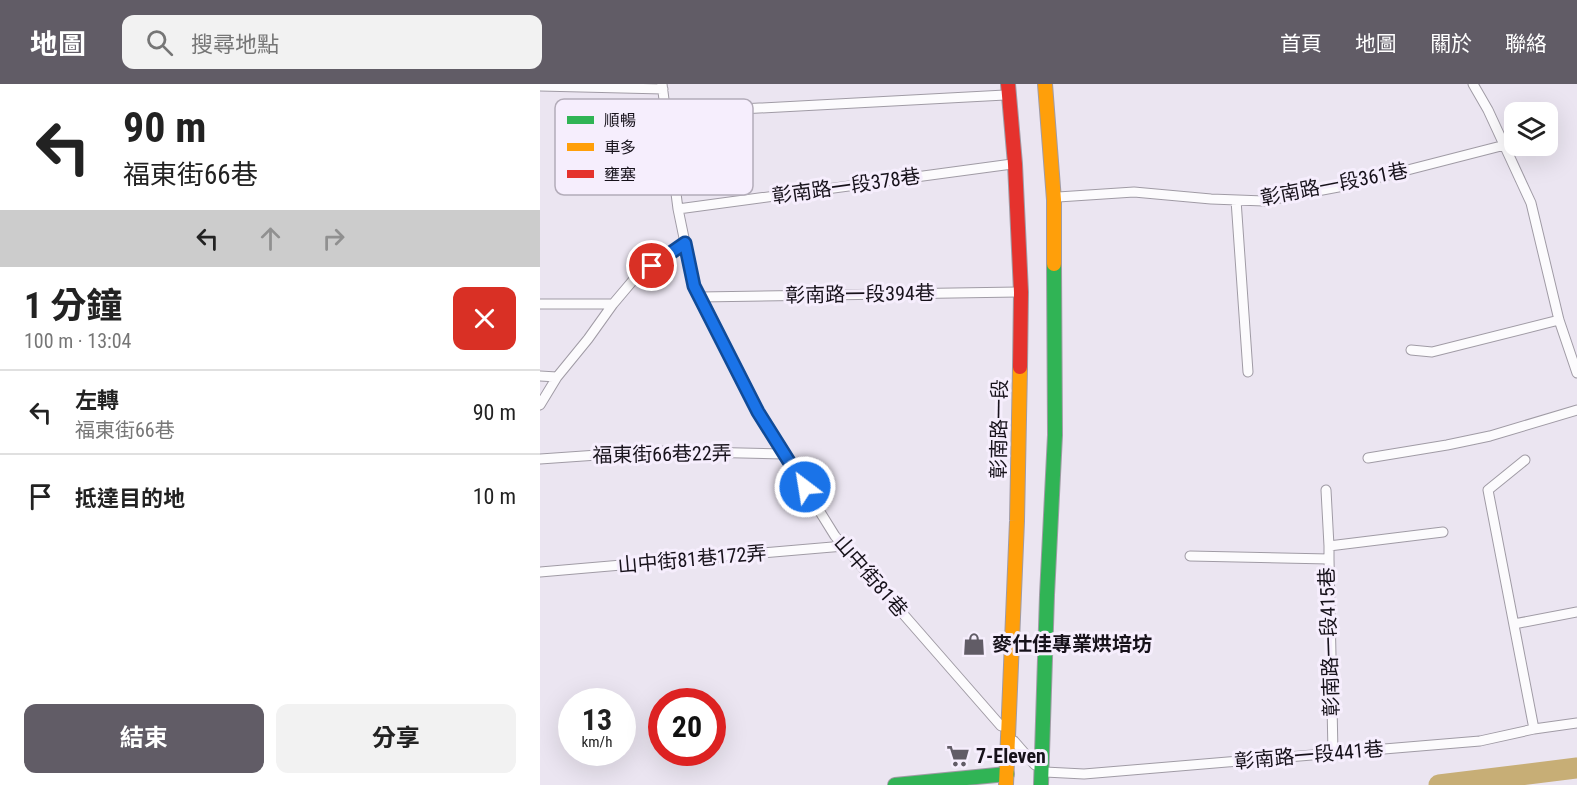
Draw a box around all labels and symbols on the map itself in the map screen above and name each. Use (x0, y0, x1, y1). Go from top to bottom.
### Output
legend (555, 99, 753, 195)
text: 順暢 (604, 111, 636, 130)
text: 車多 (604, 138, 636, 157)
street label: 彰南路一段361巷 (1258, 158, 1410, 210)
street label: 彰南路一段378巷 (770, 164, 922, 208)
text: 壅塞 (604, 165, 636, 184)
pin (626, 240, 677, 291)
street label: 彰南路一段394巷 (785, 281, 935, 307)
street label: 彰南路一段 (986, 379, 1012, 479)
street label: 福東街66巷22弄 (592, 441, 732, 467)
position arrow (773, 455, 837, 519)
street label: 山中街81巷 (829, 530, 913, 622)
street label: 山中街81巷172弄 (617, 541, 767, 577)
street label: 彰南路一段415巷 (1314, 567, 1344, 717)
shop icon: 麥仕佳專業烘培坊 (961, 631, 987, 657)
place label: 麥仕佳專業烘培坊 (992, 632, 1152, 656)
speed limit sign: 20 (648, 688, 726, 766)
street label: 彰南路一段441巷 (1233, 737, 1385, 773)
supermarket icon: 7-Eleven (945, 743, 971, 769)
place label: 7-Eleven (976, 744, 1046, 768)

